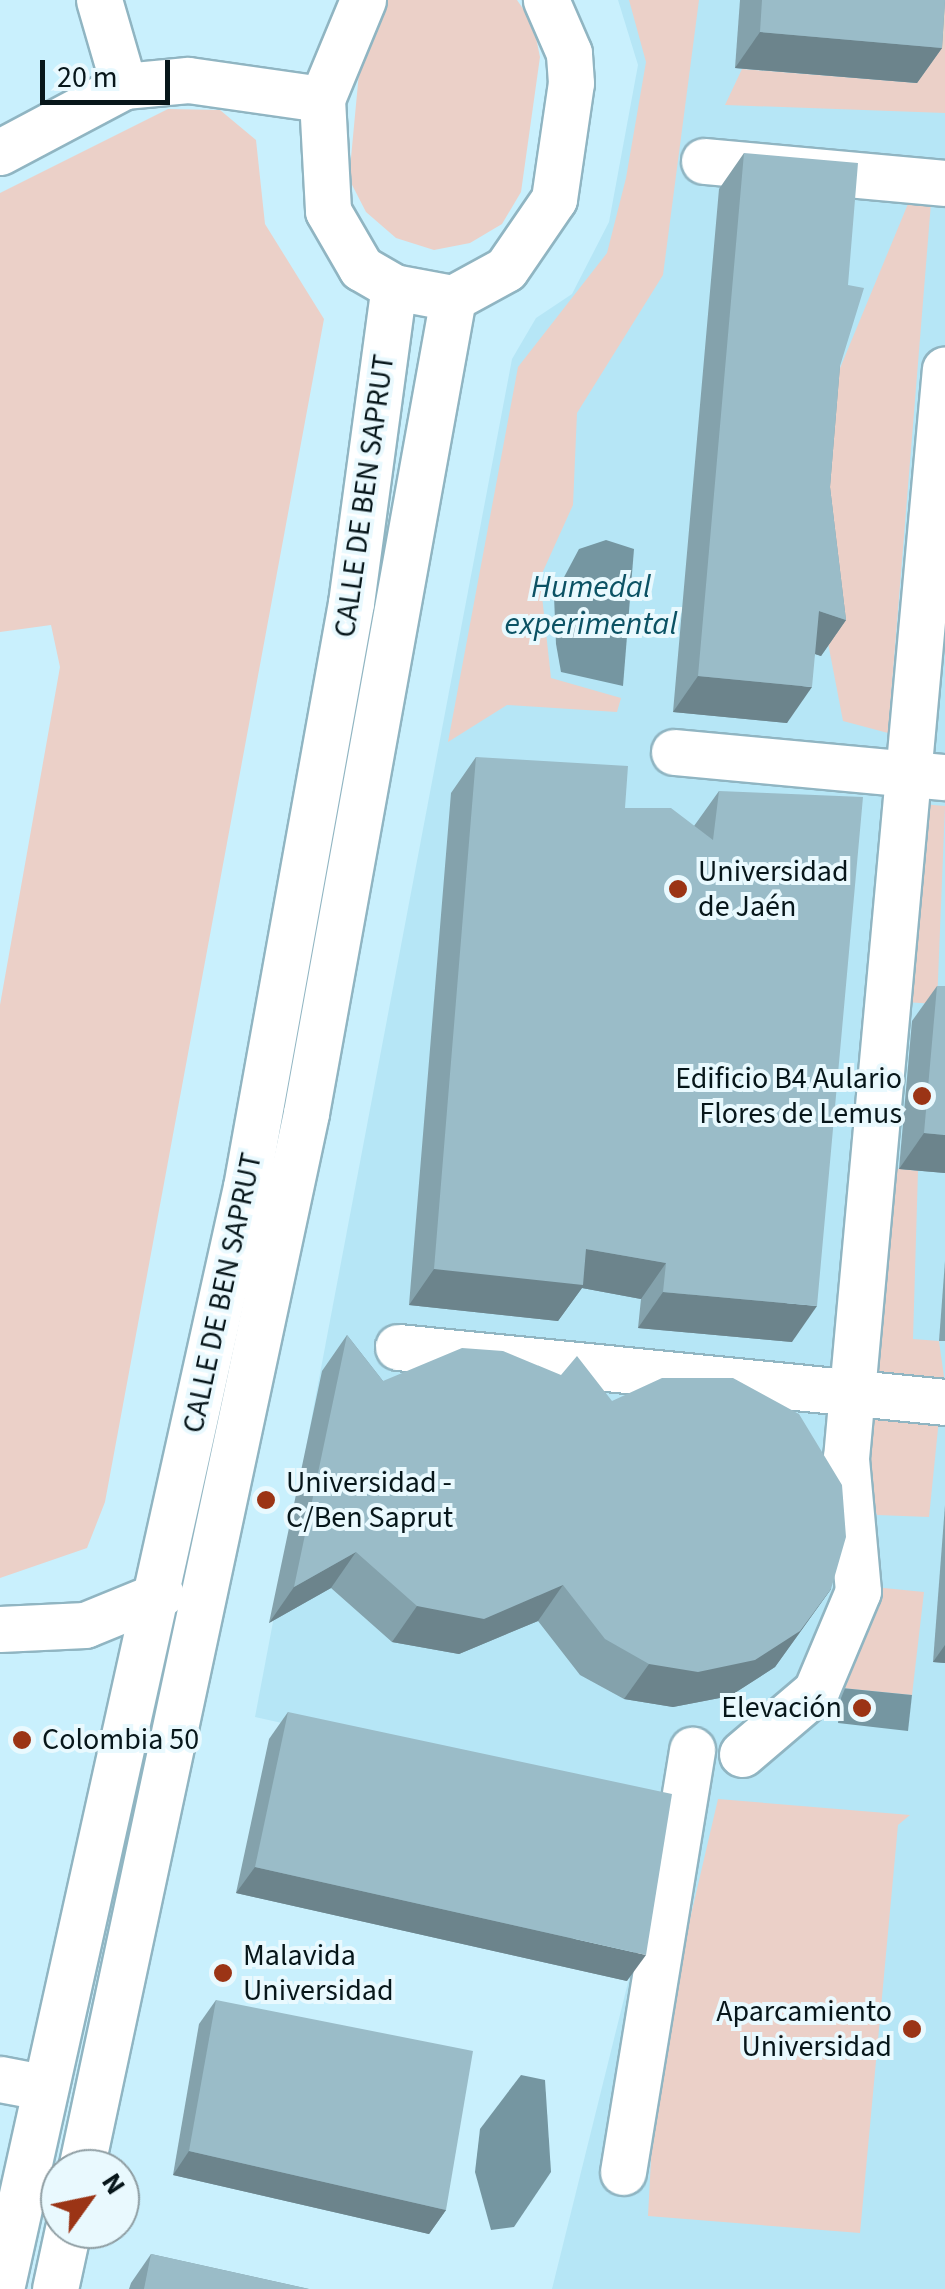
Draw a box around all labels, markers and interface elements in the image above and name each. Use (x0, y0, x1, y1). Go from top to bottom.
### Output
scale bar (45, 40, 175, 102)
text: 20 m (57, 56, 118, 99)
street label: CALLE DE BEN SAPRUT (327, 352, 403, 640)
water label: Humedal experimental (505, 569, 677, 644)
place label: Universidad de Jaén (698, 854, 849, 924)
marker: Universidad de Jaén (667, 878, 689, 900)
place label: Edificio B4 Aulario Flores de Lemus (675, 1061, 902, 1132)
marker: Edificio B4 Aulario Flores de Lemus (911, 1085, 933, 1107)
street label: CALLE DE BEN SAPRUT (176, 1150, 270, 1436)
place label: Universidad - C/Ben Saprut (286, 1465, 453, 1536)
marker: Universidad - C/Ben Saprut (255, 1489, 277, 1511)
place label: Elevación (721, 1690, 842, 1726)
marker: Elevación (851, 1697, 873, 1719)
place label: Colombia 50 (42, 1722, 199, 1758)
marker: Colombia 50 (11, 1729, 33, 1751)
place label: Malavida Universidad (243, 1938, 394, 2008)
marker: Malavida Universidad (212, 1962, 234, 1984)
place label: Aparcamiento Universidad (716, 1994, 892, 2064)
marker: Aparcamiento Universidad (901, 2018, 923, 2040)
north arrow (40, 2149, 140, 2249)
text: N (92, 2165, 135, 2202)

